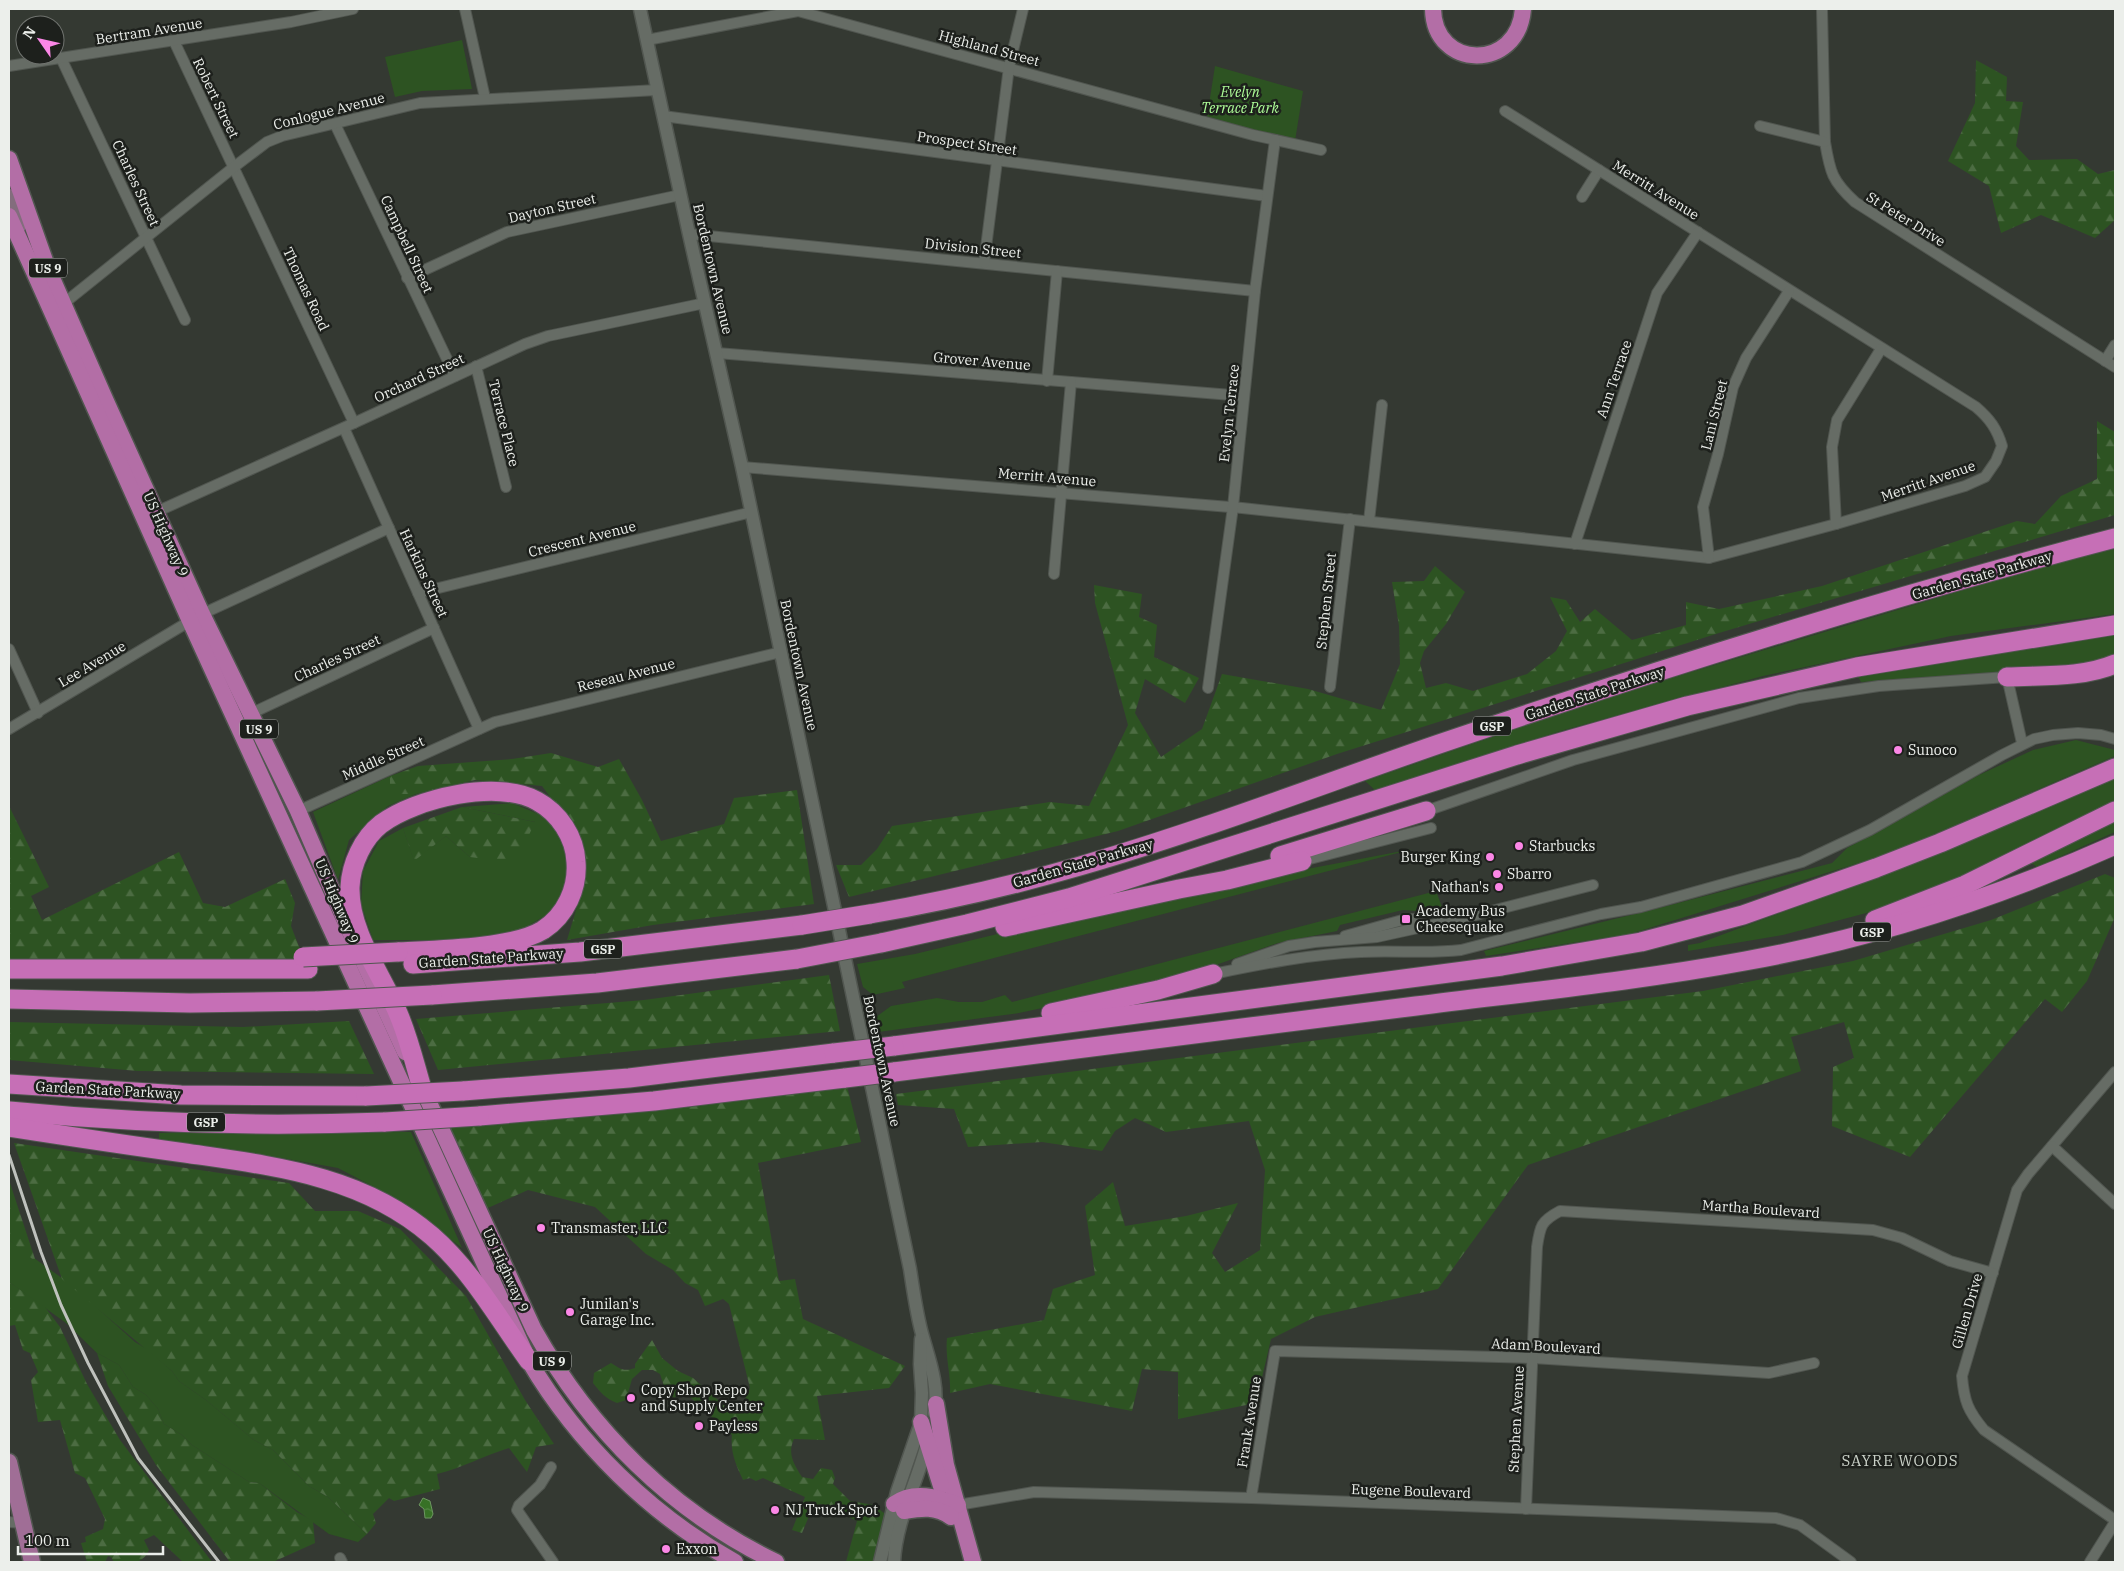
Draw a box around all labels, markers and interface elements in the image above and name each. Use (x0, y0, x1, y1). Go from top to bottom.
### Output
street label: Bertram Avenue (94, 14, 204, 48)
north arrow (15, 15, 65, 65)
text: N (19, 23, 40, 42)
street label: Highland Street (937, 26, 1041, 70)
street label: Robert Street (189, 55, 243, 141)
park label: Evelyn Terrace Park (1201, 83, 1280, 117)
street label: Conlogue Avenue (271, 88, 387, 134)
street label: Prospect Street (916, 127, 1018, 159)
street label: Charles Street (108, 137, 164, 229)
street label: Merritt Avenue (1609, 156, 1703, 224)
street label: St Peter Drive (1863, 188, 1949, 250)
street label: Dayton Street (507, 189, 598, 227)
street label: Campbell Street (377, 192, 437, 296)
street label: Bordentown Avenue (689, 202, 737, 336)
street label: Division Street (924, 234, 1022, 262)
street label: Thomas Road (279, 244, 333, 334)
road number: US 9 (29, 258, 67, 278)
street label: Ann Terrace (1592, 338, 1636, 420)
street label: Grover Avenue (933, 348, 1031, 374)
street label: Orchard Street (371, 349, 467, 407)
street label: Evelyn Terrace (1215, 363, 1243, 463)
street label: Terrace Place (484, 378, 524, 468)
street label: Lani Street (1697, 378, 1731, 452)
street label: Merritt Avenue (1878, 456, 1978, 506)
street label: Merritt Avenue (997, 464, 1097, 490)
street label: US Highway 9 (139, 489, 193, 579)
street label: Crescent Avenue (526, 517, 638, 561)
street label: Harkins Street (396, 526, 452, 620)
street label: Garden State Parkway (1910, 546, 2055, 604)
street label: Stephen Street (1312, 552, 1340, 650)
street label: Bordentown Avenue (776, 598, 822, 732)
street label: Charles Street (291, 630, 383, 686)
street label: Lee Avenue (55, 637, 129, 691)
street label: Reseau Avenue (575, 654, 677, 696)
street label: Garden State Parkway (1523, 662, 1667, 724)
road number: GSP (1473, 716, 1511, 736)
road number: US 9 (240, 720, 278, 739)
street label: Middle Street (339, 732, 427, 784)
place label: Sunoco (1908, 741, 1957, 759)
marker: Sunoco (1892, 744, 1904, 756)
street label: Garden State Parkway (1011, 834, 1156, 892)
place label: Starbucks (1529, 837, 1595, 855)
marker: Starbucks (1513, 840, 1525, 852)
place label: Burger King (1401, 848, 1480, 866)
marker: Burger King (1484, 851, 1496, 863)
street label: US Highway 9 (311, 856, 363, 946)
place label: Sbarro (1507, 865, 1552, 883)
marker: Sbarro (1491, 868, 1503, 880)
place label: Nathan's (1431, 878, 1489, 896)
marker: Nathan's (1493, 881, 1505, 893)
place label: Academy Bus Cheesequake (1416, 902, 1505, 936)
marker: Academy Bus Cheesequake (1400, 913, 1412, 925)
road number: GSP (1853, 922, 1891, 942)
road number: GSP (584, 940, 622, 959)
street label: Garden State Parkway (418, 944, 564, 972)
street label: Bordentown Avenue (859, 994, 905, 1128)
street label: Garden State Parkway (35, 1077, 181, 1103)
road number: GSP (187, 1112, 225, 1132)
street label: Martha Boulevard (1701, 1196, 1821, 1222)
place label: Transmaster, LLC (551, 1219, 667, 1237)
marker: Transmaster, LLC (535, 1222, 547, 1234)
street label: US Highway 9 (479, 1225, 533, 1315)
street label: Gillen Drive (1948, 1271, 1986, 1351)
place label: Junilan's Garage Inc. (580, 1295, 654, 1329)
marker: Junilan's Garage Inc. (564, 1306, 576, 1318)
street label: Adam Boulevard (1491, 1334, 1602, 1358)
road number: US 9 (533, 1352, 571, 1370)
street label: Stephen Avenue (1504, 1365, 1528, 1473)
street label: Frank Avenue (1233, 1375, 1265, 1469)
place label: Copy Shop Repo and Supply Center (641, 1381, 763, 1415)
marker: Copy Shop Repo and Supply Center (625, 1392, 637, 1404)
place label: Payless (709, 1417, 758, 1435)
marker: Payless (693, 1420, 705, 1432)
district label: SAYRE WOODS (1841, 1451, 1959, 1470)
street label: Eugene Boulevard (1351, 1480, 1472, 1502)
place label: NJ Truck Spot (785, 1501, 878, 1519)
marker: NJ Truck Spot (769, 1504, 781, 1516)
scale bar (18, 1524, 162, 1556)
text: 100 m (25, 1531, 70, 1550)
place label: Exxon (676, 1540, 717, 1558)
marker: Exxon (660, 1543, 672, 1555)

